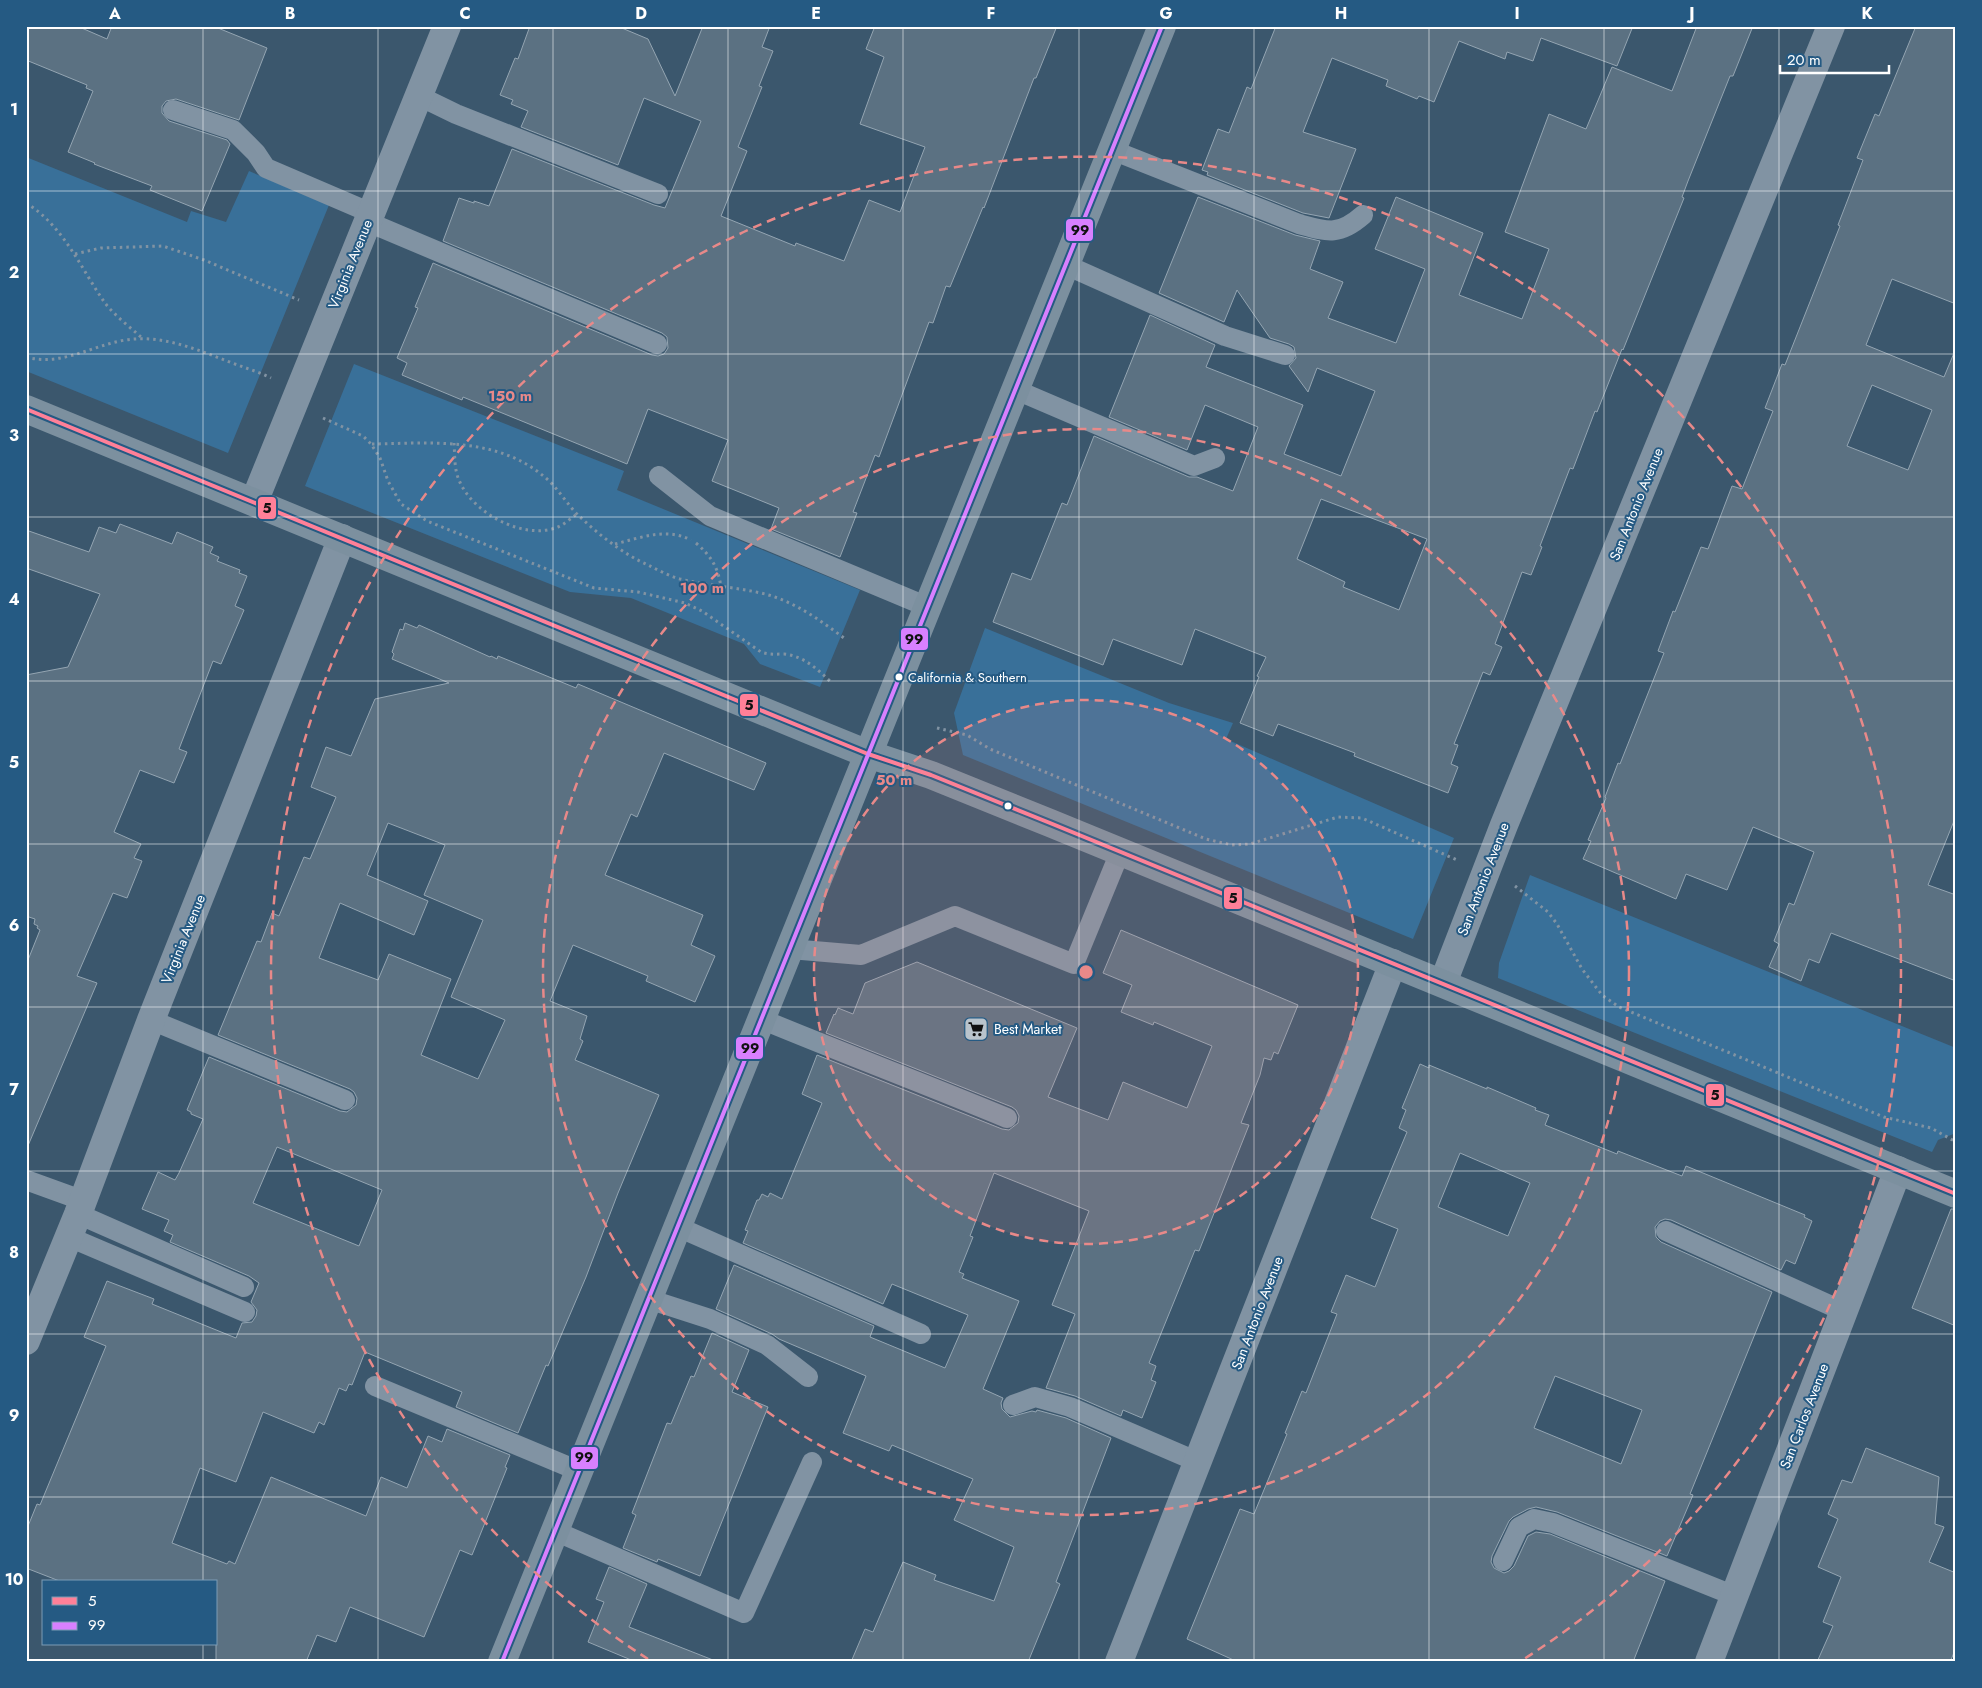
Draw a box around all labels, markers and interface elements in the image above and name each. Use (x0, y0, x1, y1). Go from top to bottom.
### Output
text: A (108, 2, 121, 25)
text: B (285, 2, 295, 25)
text: C (459, 2, 471, 25)
text: D (635, 2, 647, 25)
text: E (811, 2, 821, 25)
text: F (987, 2, 995, 25)
text: G (1159, 2, 1173, 25)
text: H (1335, 2, 1347, 25)
text: I (1514, 2, 1520, 25)
text: J (1686, 2, 1695, 25)
text: K (1861, 2, 1873, 25)
scale bar (1780, 42, 1888, 74)
text: 20 m (1787, 49, 1821, 71)
text: 1 (10, 98, 18, 121)
street label: Virginia Avenue (323, 216, 377, 312)
line badge: 99 (1065, 218, 1094, 242)
text: 99 (1071, 220, 1089, 240)
text: 2 (9, 261, 19, 284)
text: 150 m (488, 385, 532, 407)
text: 3 (9, 424, 19, 447)
street label: San Antonio Avenue (1604, 445, 1668, 563)
line badge: 5 (257, 496, 277, 520)
text: 5 (262, 498, 272, 518)
text: 100 m (680, 577, 724, 599)
text: 4 (8, 588, 20, 611)
line badge: 99 (900, 627, 929, 651)
text: 99 (905, 629, 923, 649)
place label: California & Southern (908, 668, 1027, 687)
marker: California & Southern (894, 672, 904, 682)
line badge: 5 (739, 693, 759, 717)
text: 5 (744, 695, 754, 715)
text: 5 (9, 751, 19, 774)
text: 50 m (876, 769, 912, 791)
unlabelled marker (1003, 801, 1013, 811)
street label: San Antonio Avenue (1452, 819, 1514, 939)
line badge: 5 (1223, 886, 1243, 910)
text: 5 (1228, 888, 1238, 908)
street label: Virginia Avenue (156, 891, 210, 987)
text: 6 (9, 914, 19, 937)
centre of rings (1077, 963, 1095, 981)
supermarket icon: Best Market (963, 1016, 989, 1042)
place label: Best Market (994, 1019, 1062, 1039)
line badge: 99 (735, 1036, 764, 1060)
text: 99 (741, 1038, 759, 1058)
text: 7 (9, 1078, 19, 1101)
line badge: 5 (1705, 1083, 1725, 1107)
text: 5 (1710, 1085, 1720, 1105)
text: 8 (9, 1241, 19, 1264)
street label: San Antonio Avenue (1226, 1253, 1288, 1373)
street label: San Carlos Avenue (1775, 1360, 1833, 1472)
text: 9 (9, 1404, 19, 1427)
line badge: 99 (570, 1446, 599, 1470)
text: 99 (575, 1447, 593, 1467)
text: 10 (5, 1568, 23, 1591)
legend (42, 1580, 218, 1646)
text: 5 (88, 1590, 96, 1612)
text: 99 (88, 1614, 105, 1636)

